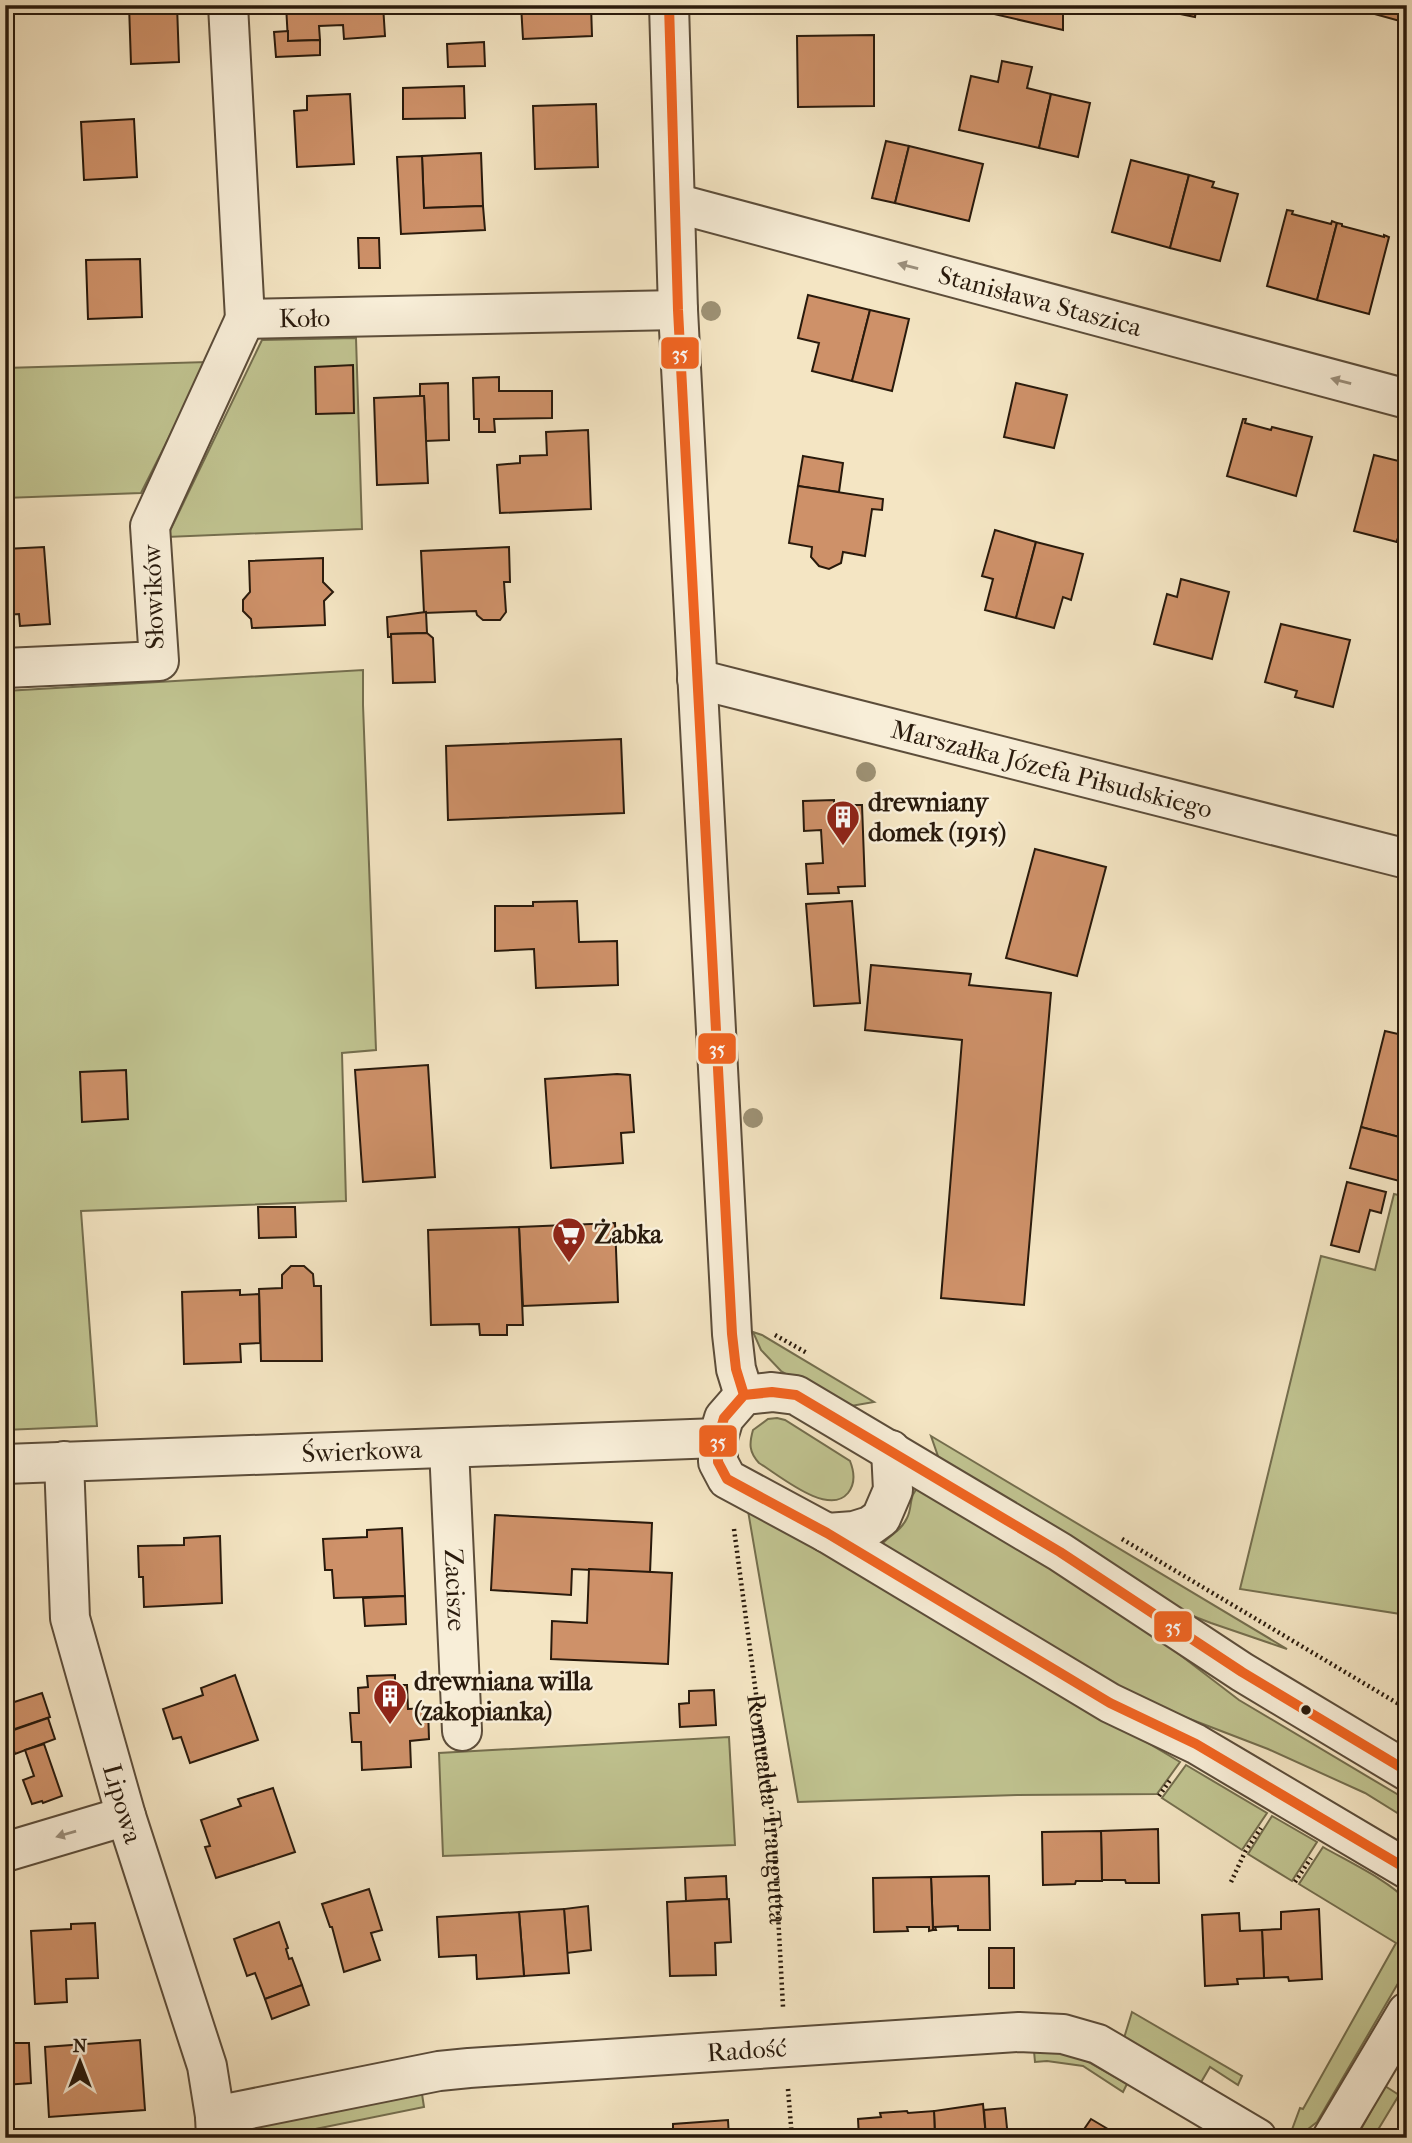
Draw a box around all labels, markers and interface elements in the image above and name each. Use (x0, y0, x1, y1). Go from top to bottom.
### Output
street label: Stanisława Staszica (935, 259, 1146, 344)
one-way arrow (897, 260, 919, 271)
street label: Koło (278, 302, 331, 334)
line badge: 35 (660, 336, 700, 370)
text: 35 (672, 343, 688, 365)
one-way arrow (1330, 375, 1352, 386)
street label: Słowików (136, 543, 171, 650)
street label: Marszałka Józefa Piłsudskiego (888, 714, 1216, 825)
place label: drewniany domek (1915) (868, 787, 1006, 848)
building icon: drewniany domek (1915) (824, 798, 862, 847)
line badge: 35 (697, 1032, 737, 1065)
text: 35 (709, 1038, 725, 1060)
supermarket icon: Żabka (550, 1215, 588, 1264)
place label: Żabka (594, 1218, 663, 1250)
line badge: 35 (698, 1424, 738, 1458)
text: 35 (710, 1431, 726, 1453)
street label: Świerkowa (301, 1434, 423, 1469)
street label: Zacisze (438, 1548, 472, 1632)
line badge: 35 (1153, 1610, 1193, 1643)
text: 35 (1165, 1616, 1181, 1638)
place label: drewniana willa (zakopianka) (414, 1666, 593, 1727)
building icon: drewniana willa (zakopianka) (371, 1677, 409, 1726)
street label: Romualda Traugutta (740, 1692, 794, 1926)
unlabelled marker (1299, 1703, 1313, 1717)
street label: Lipowa (96, 1760, 149, 1848)
one-way arrow (55, 1830, 76, 1840)
north arrow (46, 2028, 116, 2098)
street label: Radość (706, 2032, 788, 2068)
text: N (73, 2035, 88, 2057)

